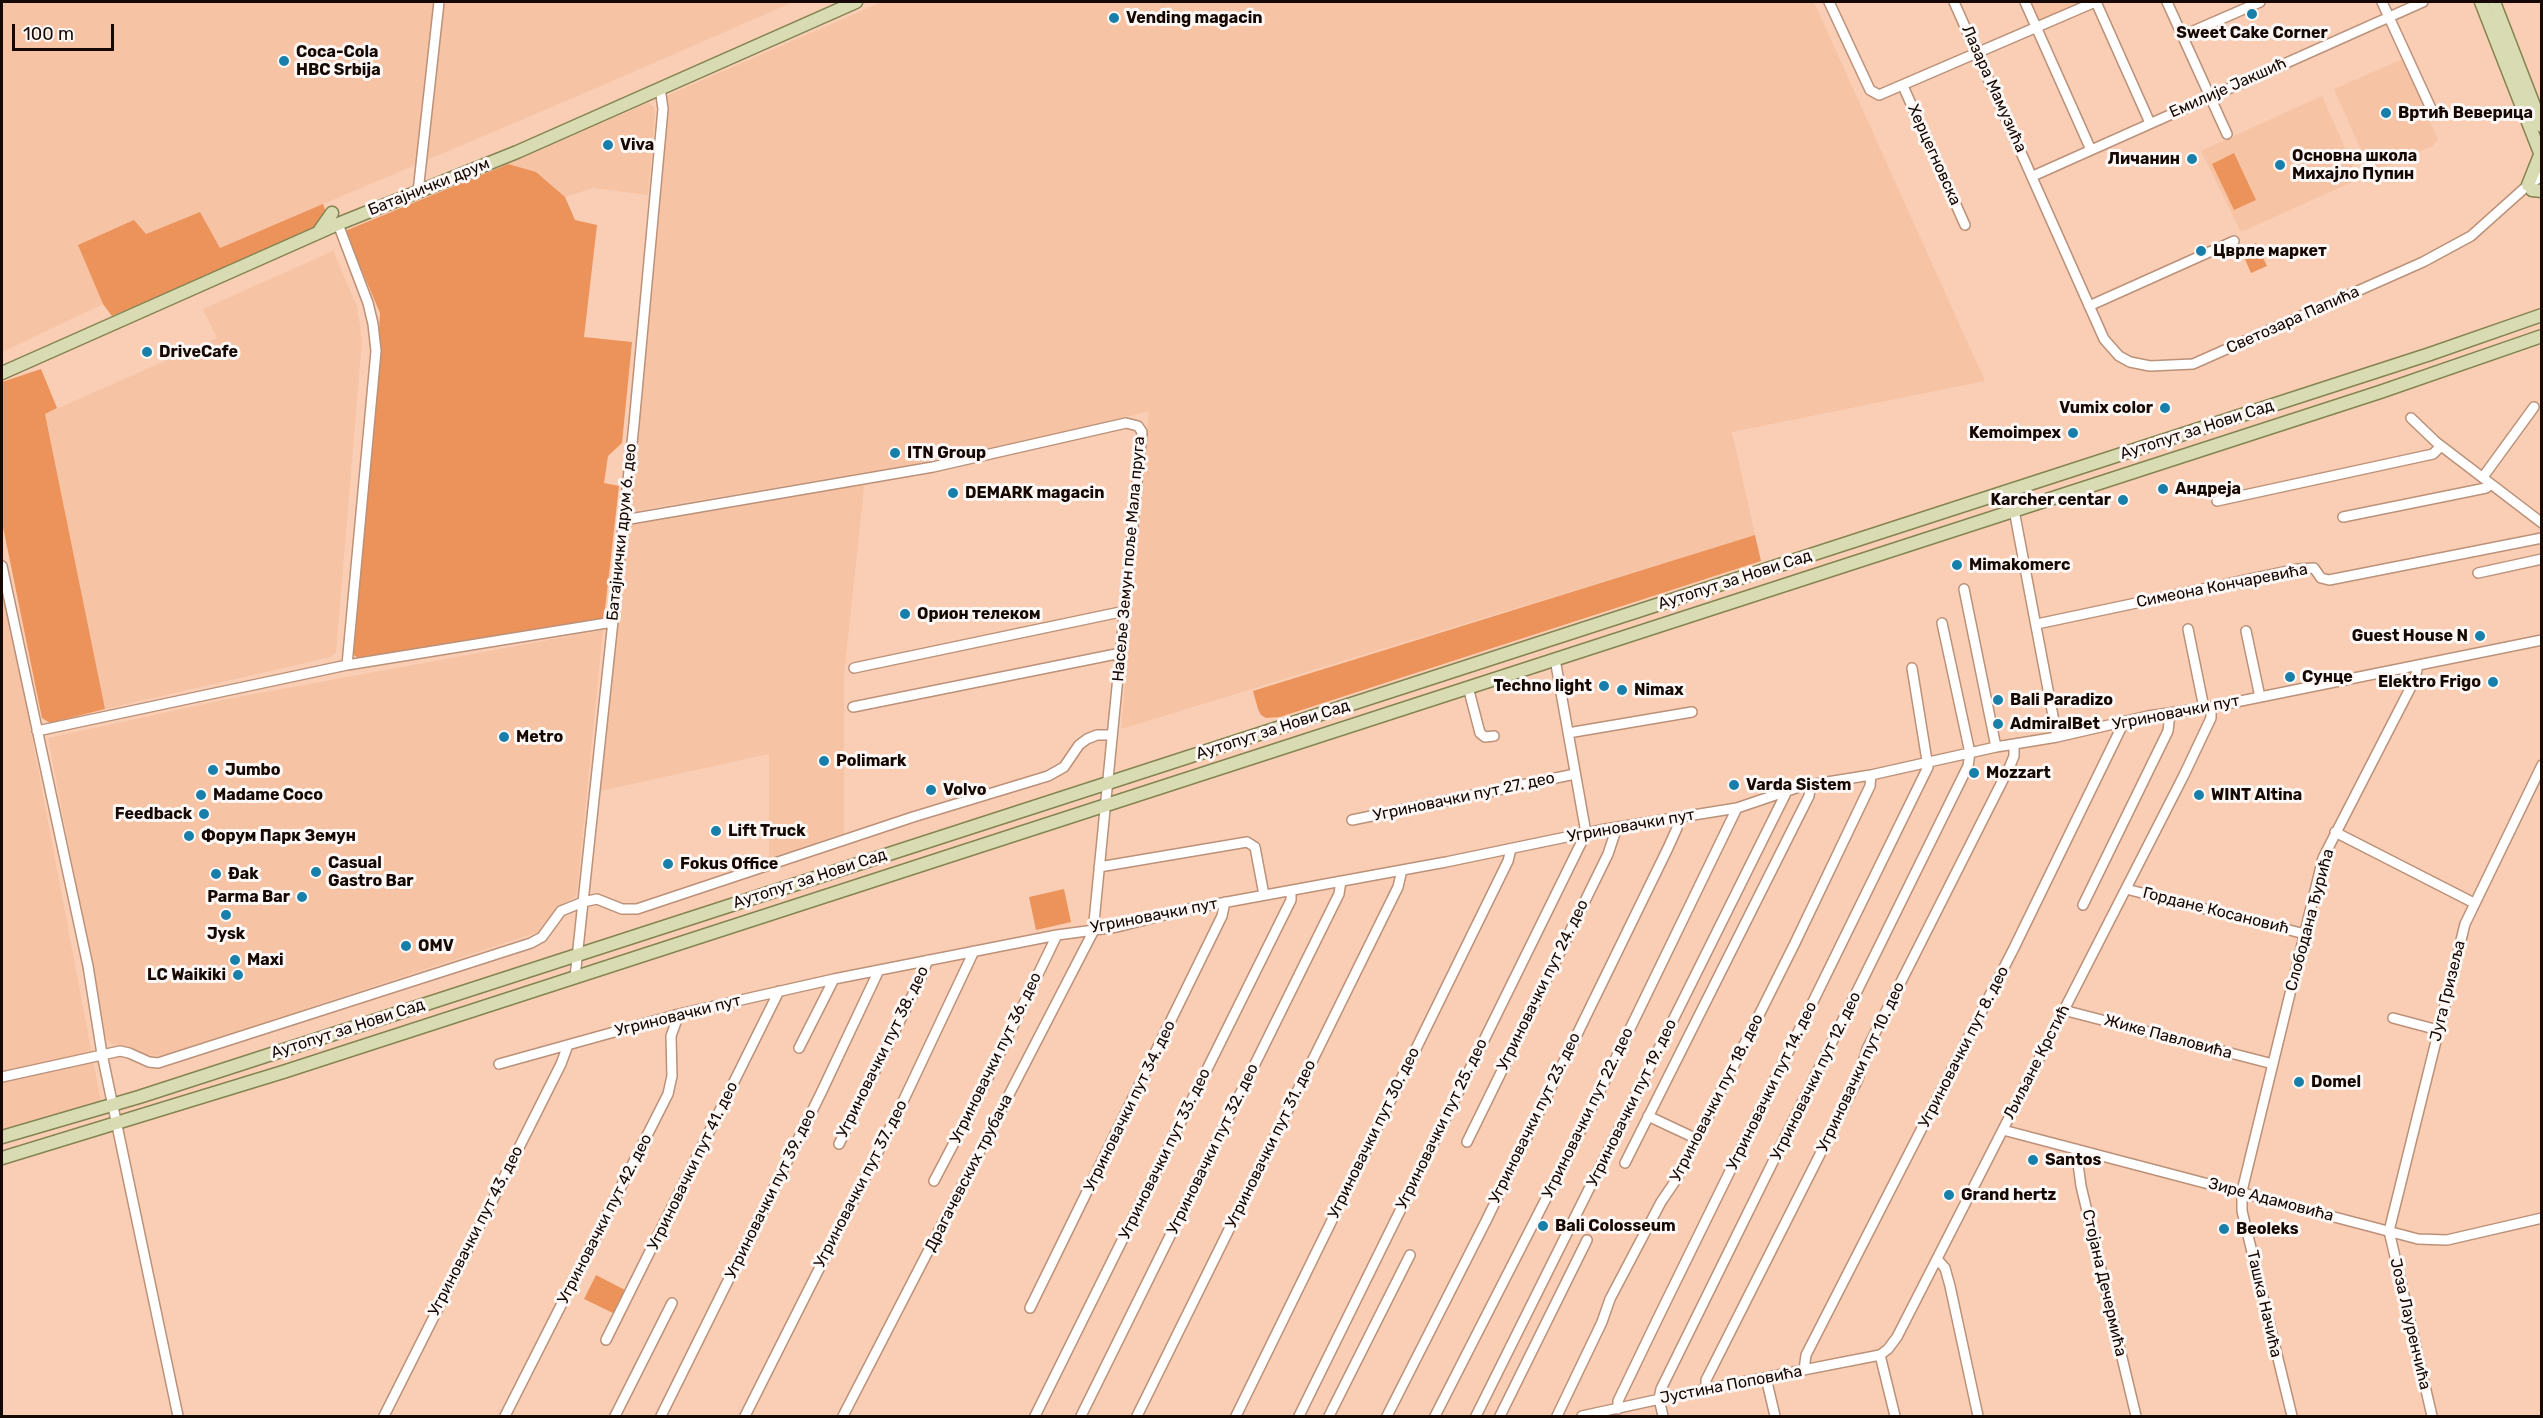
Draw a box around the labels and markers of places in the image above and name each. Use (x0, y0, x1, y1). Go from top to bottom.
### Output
marker: Sweet Cake Corner (2245, 7, 2259, 21)
place label: Vending magacin (1126, 8, 1263, 28)
marker: Vending magacin (1107, 11, 1121, 25)
place label: Sweet Cake Corner (2176, 23, 2328, 43)
place label: Coca-Cola HBC Srbija (296, 42, 381, 80)
marker: Coca-Cola HBC Srbija (277, 54, 291, 68)
place label: Вртић Веверица (2398, 103, 2533, 123)
marker: Вртић Веверица (2379, 106, 2393, 120)
place label: Viva (620, 135, 654, 155)
marker: Viva (601, 138, 615, 152)
place label: Основна школа Михајло Пупин (2292, 146, 2417, 184)
place label: Личанин (2108, 149, 2180, 169)
marker: Личанин (2185, 152, 2199, 166)
marker: Основна школа Михајло Пупин (2273, 158, 2287, 172)
place label: Цврле маркет (2213, 241, 2327, 261)
marker: Цврле маркет (2194, 244, 2208, 258)
place label: DriveCafe (159, 342, 238, 362)
marker: DriveCafe (140, 345, 154, 359)
place label: Vumix color (2059, 398, 2153, 418)
marker: Vumix color (2158, 401, 2172, 415)
place label: Kemoimpex (1969, 423, 2061, 443)
marker: Kemoimpex (2066, 426, 2080, 440)
place label: ITN Group (907, 443, 986, 463)
marker: ITN Group (888, 446, 902, 460)
place label: Андреја (2175, 479, 2241, 499)
marker: Андреја (2156, 482, 2170, 496)
place label: DEMARK magacin (965, 483, 1104, 503)
marker: DEMARK magacin (946, 486, 960, 500)
place label: Karcher centar (1991, 490, 2111, 510)
marker: Karcher centar (2116, 493, 2130, 507)
place label: Mimakomerc (1969, 555, 2070, 575)
marker: Mimakomerc (1950, 558, 1964, 572)
place label: Орион телеком (917, 604, 1040, 624)
marker: Орион телеком (898, 607, 912, 621)
place label: Guest House N (2352, 626, 2468, 646)
marker: Guest House N (2473, 629, 2487, 643)
place label: Сунце (2302, 667, 2353, 687)
marker: Сунце (2283, 670, 2297, 684)
place label: Elektro Frigo (2378, 672, 2481, 692)
marker: Elektro Frigo (2486, 675, 2500, 689)
place label: Techno light (1493, 676, 1592, 696)
marker: Techno light (1597, 679, 1611, 693)
place label: Nimax (1634, 680, 1684, 700)
marker: Nimax (1615, 683, 1629, 697)
place label: Bali Paradizo (2010, 690, 2113, 710)
marker: Bali Paradizo (1991, 693, 2005, 707)
place label: AdmiralBet (2010, 714, 2100, 734)
marker: AdmiralBet (1991, 717, 2005, 731)
place label: Metro (516, 727, 563, 747)
marker: Metro (497, 730, 511, 744)
place label: Polimark (836, 751, 906, 771)
marker: Polimark (817, 754, 831, 768)
place label: Jumbo (225, 760, 280, 780)
marker: Jumbo (206, 763, 220, 777)
place label: Mozzart (1986, 763, 2051, 783)
marker: Mozzart (1967, 766, 1981, 780)
place label: Varda Sistem (1746, 775, 1851, 795)
marker: Varda Sistem (1727, 778, 1741, 792)
place label: Volvo (943, 780, 987, 800)
marker: Volvo (924, 783, 938, 797)
place label: Madame Coco (213, 785, 323, 805)
place label: WINT Altina (2211, 785, 2302, 805)
marker: Madame Coco (194, 788, 208, 802)
marker: WINT Altina (2192, 788, 2206, 802)
place label: Feedback (115, 804, 192, 824)
marker: Feedback (197, 807, 211, 821)
place label: Lift Truck (728, 821, 806, 841)
marker: Lift Truck (709, 824, 723, 838)
place label: Форум Парк Земун (201, 826, 356, 846)
marker: Форум Парк Земун (182, 829, 196, 843)
place label: Casual Gastro Bar (328, 853, 414, 891)
place label: Fokus Office (680, 854, 778, 874)
marker: Fokus Office (661, 857, 675, 871)
place label: Đak (228, 864, 259, 884)
marker: Casual Gastro Bar (309, 865, 323, 879)
marker: Đak (209, 867, 223, 881)
place label: Parma Bar (207, 887, 290, 907)
marker: Parma Bar (295, 890, 309, 904)
marker: Jysk (219, 908, 233, 922)
place label: Jysk (207, 924, 245, 944)
place label: OMV (418, 936, 454, 956)
marker: OMV (399, 939, 413, 953)
place label: Maxi (247, 950, 284, 970)
marker: Maxi (228, 953, 242, 967)
place label: LC Waikiki (147, 965, 226, 985)
marker: LC Waikiki (231, 968, 245, 982)
place label: Domel (2311, 1072, 2361, 1092)
marker: Domel (2292, 1075, 2306, 1089)
place label: Santos (2045, 1150, 2101, 1170)
marker: Santos (2026, 1153, 2040, 1167)
place label: Grand hertz (1961, 1185, 2056, 1205)
marker: Grand hertz (1942, 1188, 1956, 1202)
place label: Bali Colosseum (1555, 1216, 1676, 1236)
marker: Bali Colosseum (1536, 1219, 1550, 1233)
place label: Beoleks (2236, 1219, 2299, 1239)
marker: Beoleks (2217, 1222, 2231, 1236)

